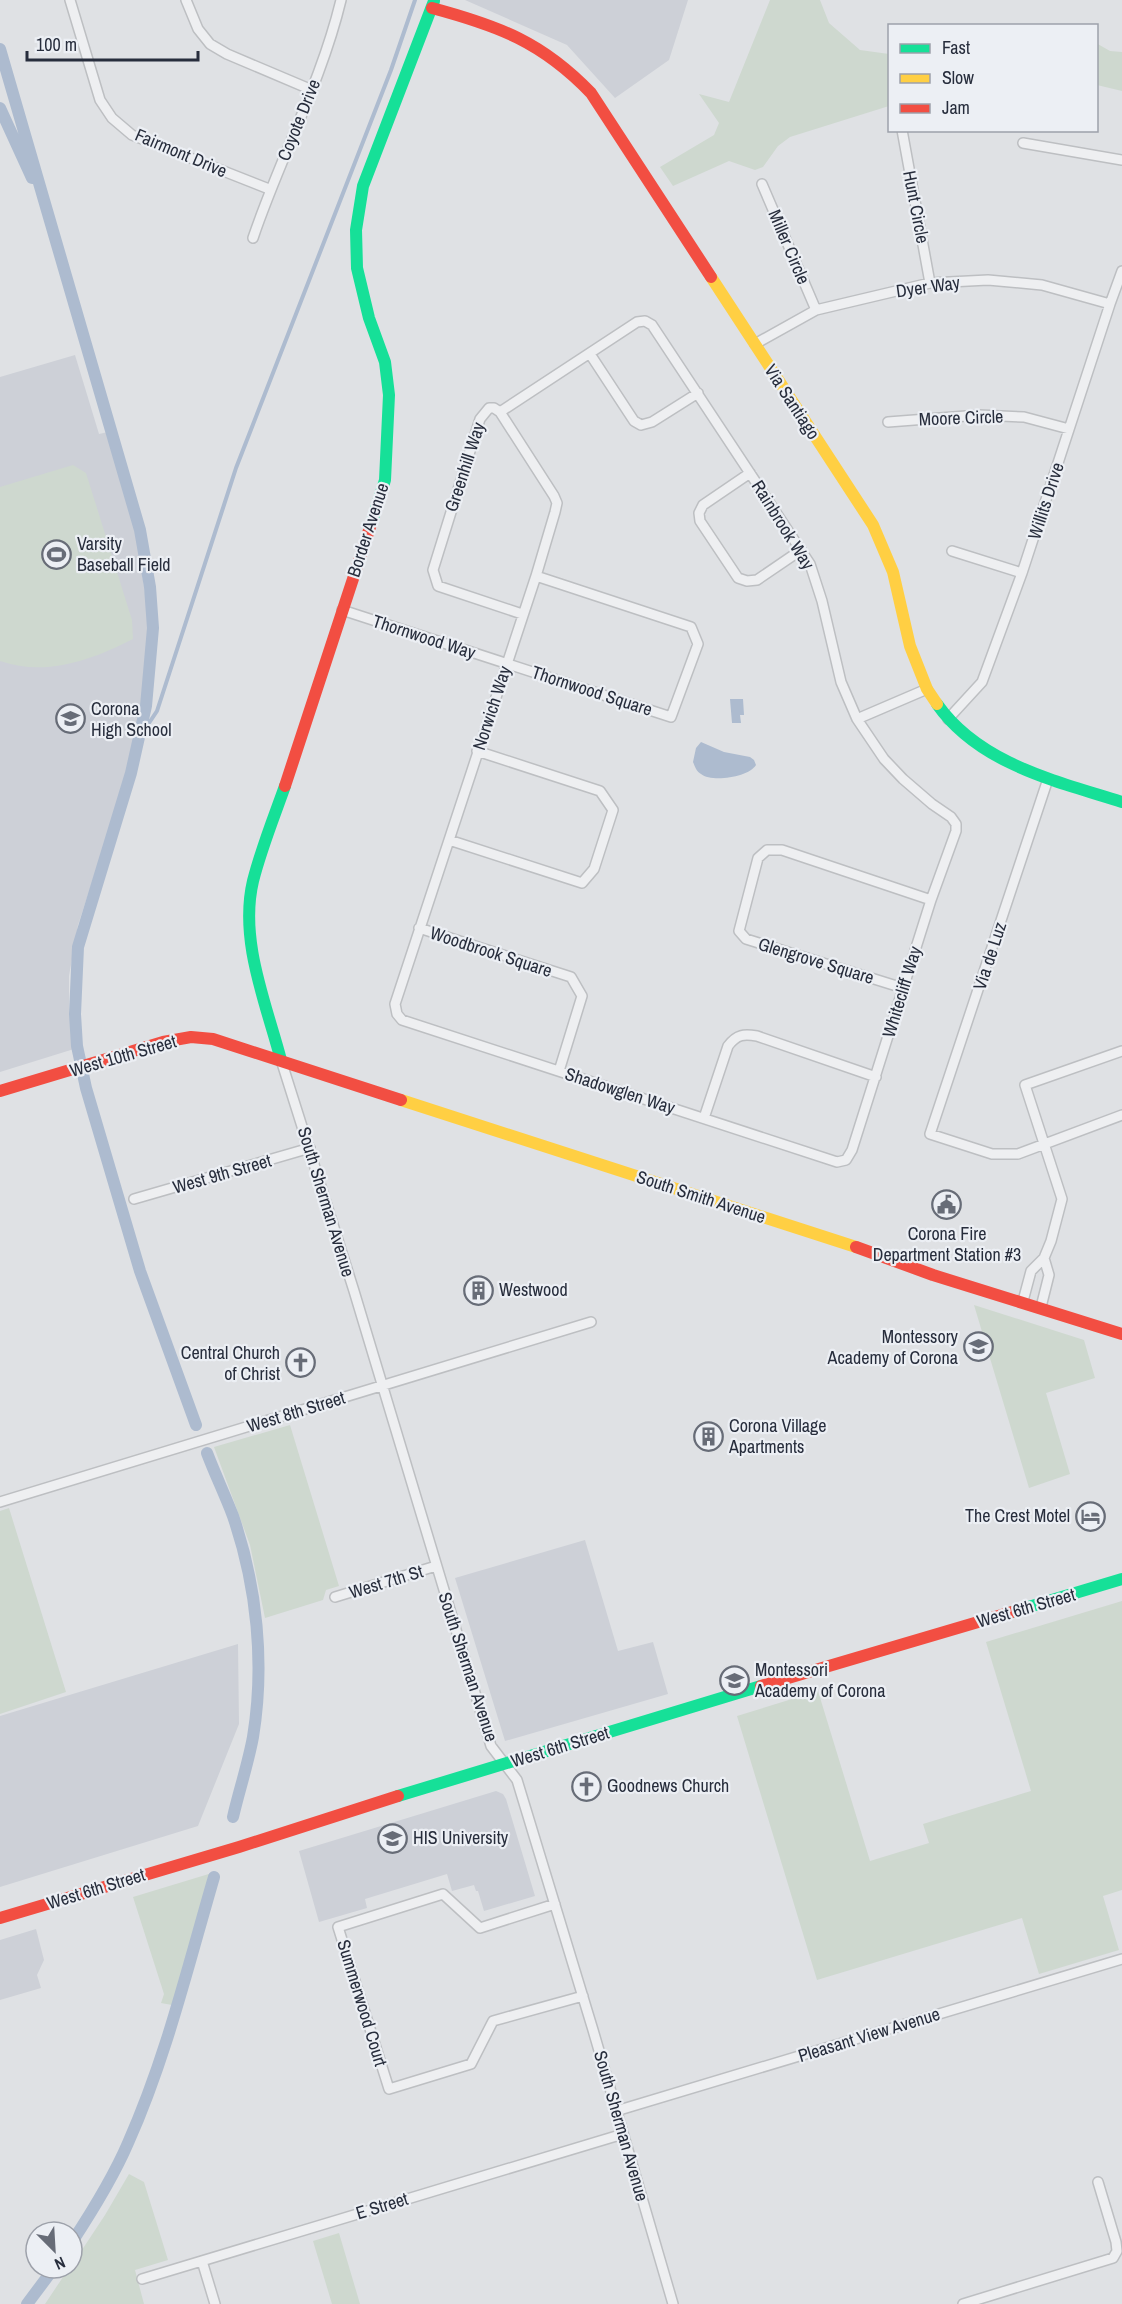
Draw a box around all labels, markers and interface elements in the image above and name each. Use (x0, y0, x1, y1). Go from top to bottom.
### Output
scale bar (27, 24, 198, 62)
legend (888, 24, 1098, 132)
text: 100 m (36, 32, 77, 57)
text: Fast (942, 35, 970, 60)
text: Slow (942, 65, 974, 90)
street label: Coyote Drive (271, 75, 326, 164)
text: Jam (942, 95, 970, 120)
street label: Fairmont Drive (131, 122, 231, 183)
street label: Hunt Circle (897, 168, 936, 246)
street label: Miller Circle (763, 206, 816, 288)
street label: Dyer Way (894, 270, 962, 303)
street label: Via Santiago (759, 359, 826, 444)
street label: Moore Circle (918, 404, 1004, 431)
street label: Greenhill Way (438, 418, 491, 515)
street label: Willits Drive (1021, 459, 1070, 543)
street label: Rainbrook Way (746, 475, 821, 575)
street label: Border Avenue (341, 480, 394, 580)
place label: Varsity Baseball Field (77, 531, 171, 577)
sports icon: Varsity Baseball Field (40, 538, 72, 570)
street label: Thornwood Way (369, 608, 479, 665)
street label: Thornwood Square (529, 659, 656, 722)
street label: Norwich Way (466, 662, 517, 753)
place label: Corona High School (91, 696, 171, 742)
school or university icon: Corona High School (54, 703, 86, 735)
street label: Via de Luz (967, 919, 1012, 993)
street label: Woodbrook Square (427, 920, 555, 983)
street label: Glengrove Square (755, 931, 877, 990)
street label: Whitecliff Way (876, 942, 927, 1041)
street label: West 10th Street (67, 1028, 179, 1083)
street label: Shadowglen Way (562, 1061, 679, 1120)
street label: South Sherman Avenue (292, 1124, 361, 1280)
street label: West 9th Street (170, 1148, 274, 1200)
street label: South Smith Avenue (633, 1164, 769, 1229)
public building icon: Corona Fire Department Station #3 (931, 1189, 963, 1221)
place label: Corona Fire Department Station #3 (873, 1221, 1021, 1267)
building icon: Westwood (462, 1274, 494, 1306)
place label: Westwood (499, 1277, 568, 1302)
place label: Montessory Academy of Corona (827, 1324, 959, 1370)
school or university icon: Montessory Academy of Corona (963, 1331, 995, 1363)
place label: Central Church of Christ (181, 1340, 280, 1386)
church icon: Central Church of Christ (285, 1347, 317, 1379)
street label: West 8th Street (244, 1385, 348, 1438)
place label: Corona Village Apartments (728, 1413, 826, 1459)
building icon: Corona Village Apartments (692, 1420, 724, 1452)
hotel icon: The Crest Motel (1075, 1500, 1107, 1532)
place label: The Crest Motel (965, 1503, 1070, 1528)
street label: West 7th St (346, 1558, 426, 1605)
street label: West 6th Street (974, 1582, 1078, 1634)
street label: South Sherman Avenue (433, 1589, 504, 1745)
place label: Montessori Academy of Corona (754, 1657, 885, 1703)
school or university icon: Montessori Academy of Corona (718, 1664, 750, 1696)
street label: West 6th Street (508, 1720, 612, 1773)
church icon: Goodnews Church (570, 1770, 602, 1802)
place label: Goodnews Church (607, 1773, 729, 1798)
school or university icon: HIS University (376, 1822, 408, 1854)
place label: HIS University (413, 1825, 509, 1850)
street label: West 6th Street (44, 1862, 148, 1915)
street label: Summerwood Court (331, 1936, 394, 2069)
street label: Pleasant View Avenue (795, 2001, 943, 2068)
street label: South Sherman Avenue (588, 2048, 655, 2204)
street label: E Street (353, 2186, 411, 2225)
north arrow (24, 2220, 84, 2280)
text: N (51, 2252, 69, 2276)

